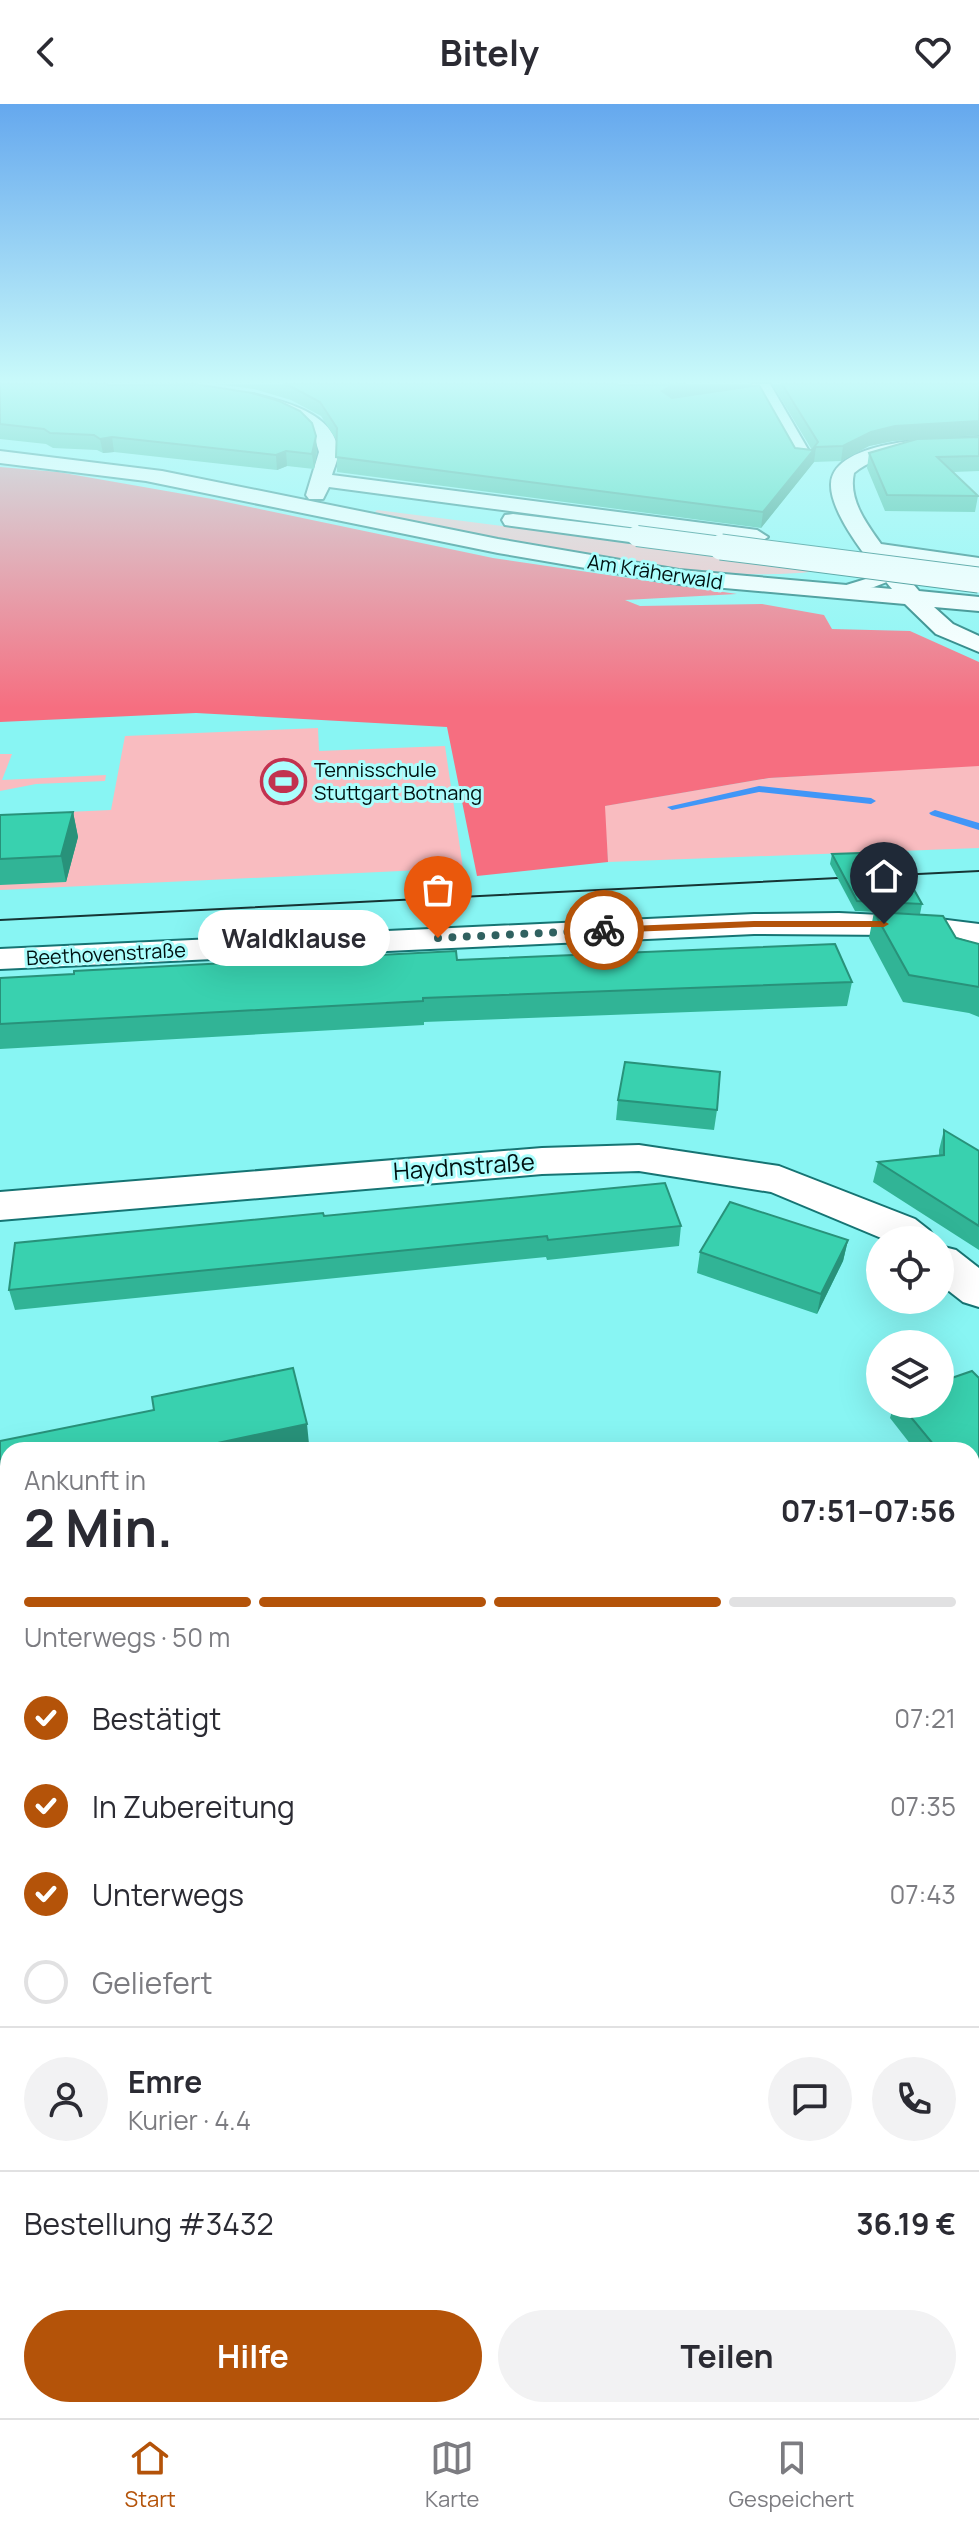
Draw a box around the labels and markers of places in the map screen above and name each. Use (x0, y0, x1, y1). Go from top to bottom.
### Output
place label: Tennisschule Stuttgart Botnang (314, 756, 482, 806)
sports icon: Tennisschule Stuttgart Botnang (259, 757, 307, 805)
pin (850, 842, 918, 924)
pin (404, 856, 472, 938)
callout: Waldklause (198, 910, 390, 966)

